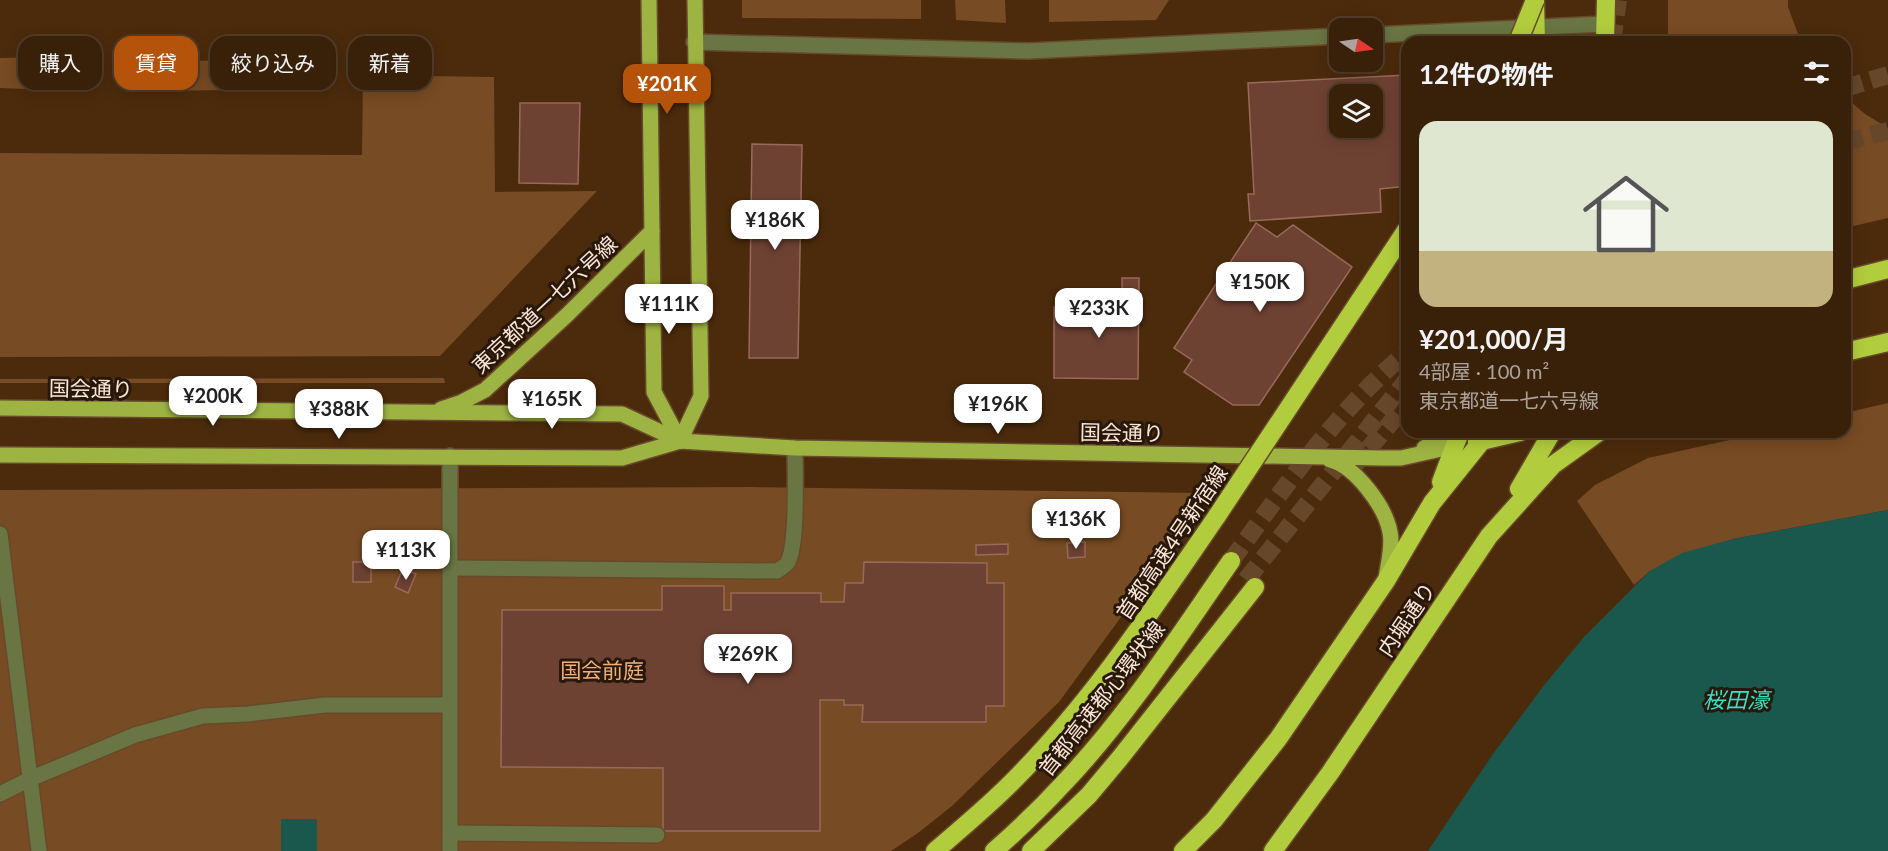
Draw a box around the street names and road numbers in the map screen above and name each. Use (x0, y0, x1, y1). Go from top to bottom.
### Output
street label: 東京都道一七六号線 (466, 230, 622, 378)
street label: 国会通り (49, 375, 133, 401)
street label: 国会通り (1080, 419, 1164, 445)
street label: 首都高速4号新宿線 (1110, 460, 1232, 624)
street label: 内堀通り (1372, 577, 1440, 661)
street label: 首都高速都心環状線 (1033, 616, 1169, 780)

